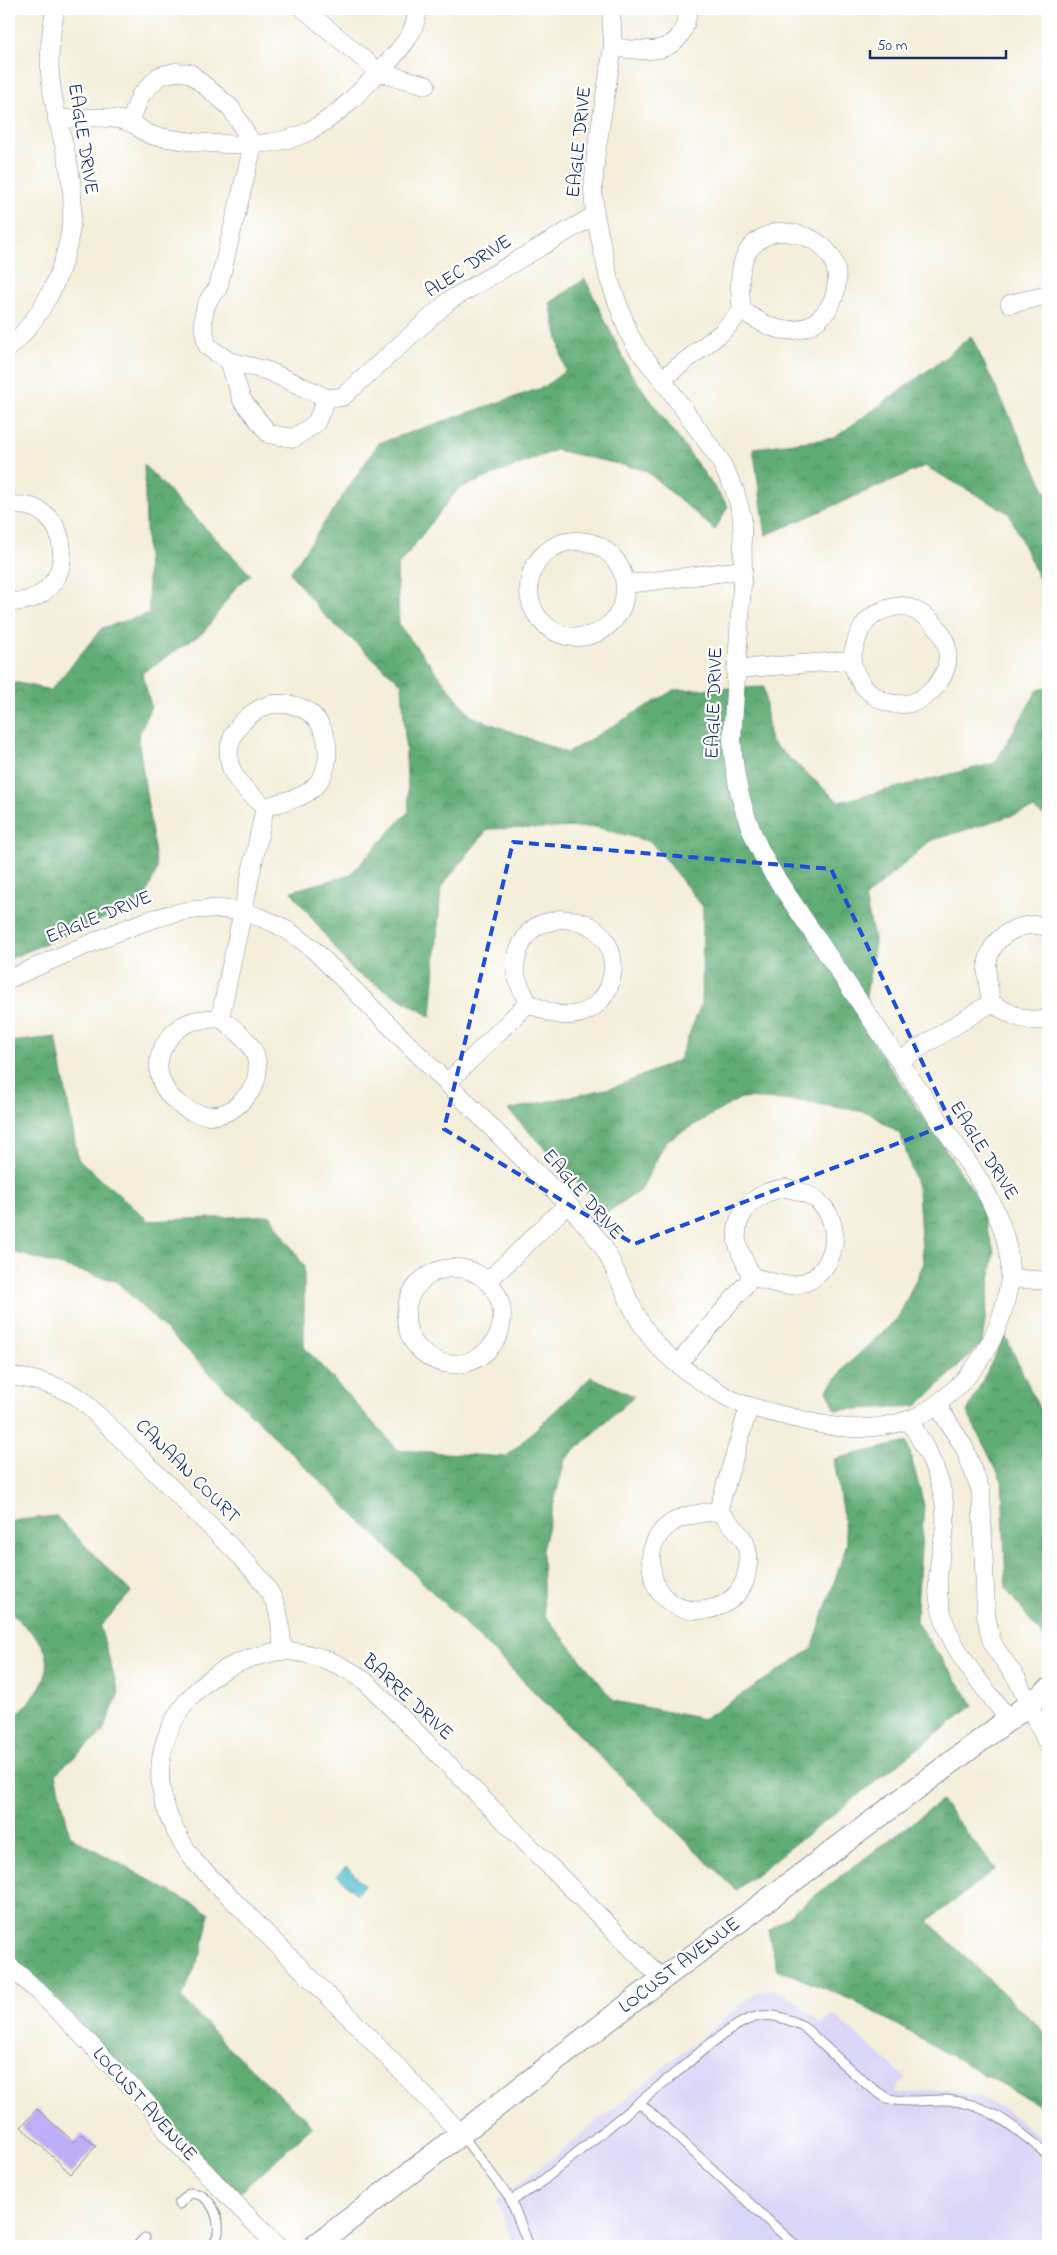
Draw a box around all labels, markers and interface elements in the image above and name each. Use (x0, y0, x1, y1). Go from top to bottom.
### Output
scale bar (870, 28, 1006, 60)
text: 50 m (877, 35, 908, 57)
street label: EAGLE DRIVE (59, 81, 105, 197)
street label: EAGLE DRIVE (560, 85, 600, 199)
street label: ALEC DRIVE (420, 228, 518, 306)
street label: EAGLE DRIVE (699, 646, 731, 760)
street label: EAGLE DRIVE (42, 884, 156, 952)
street label: EAGLE DRIVE (941, 1096, 1025, 1206)
street label: EAGLE DRIVE (534, 1143, 630, 1247)
street label: CANAAN COURT (128, 1413, 246, 1531)
street label: BARRE DRIVE (354, 1647, 459, 1748)
street label: LOCUST AVENUE (613, 1911, 747, 2021)
street label: LOCUST AVENUE (85, 2041, 203, 2169)

